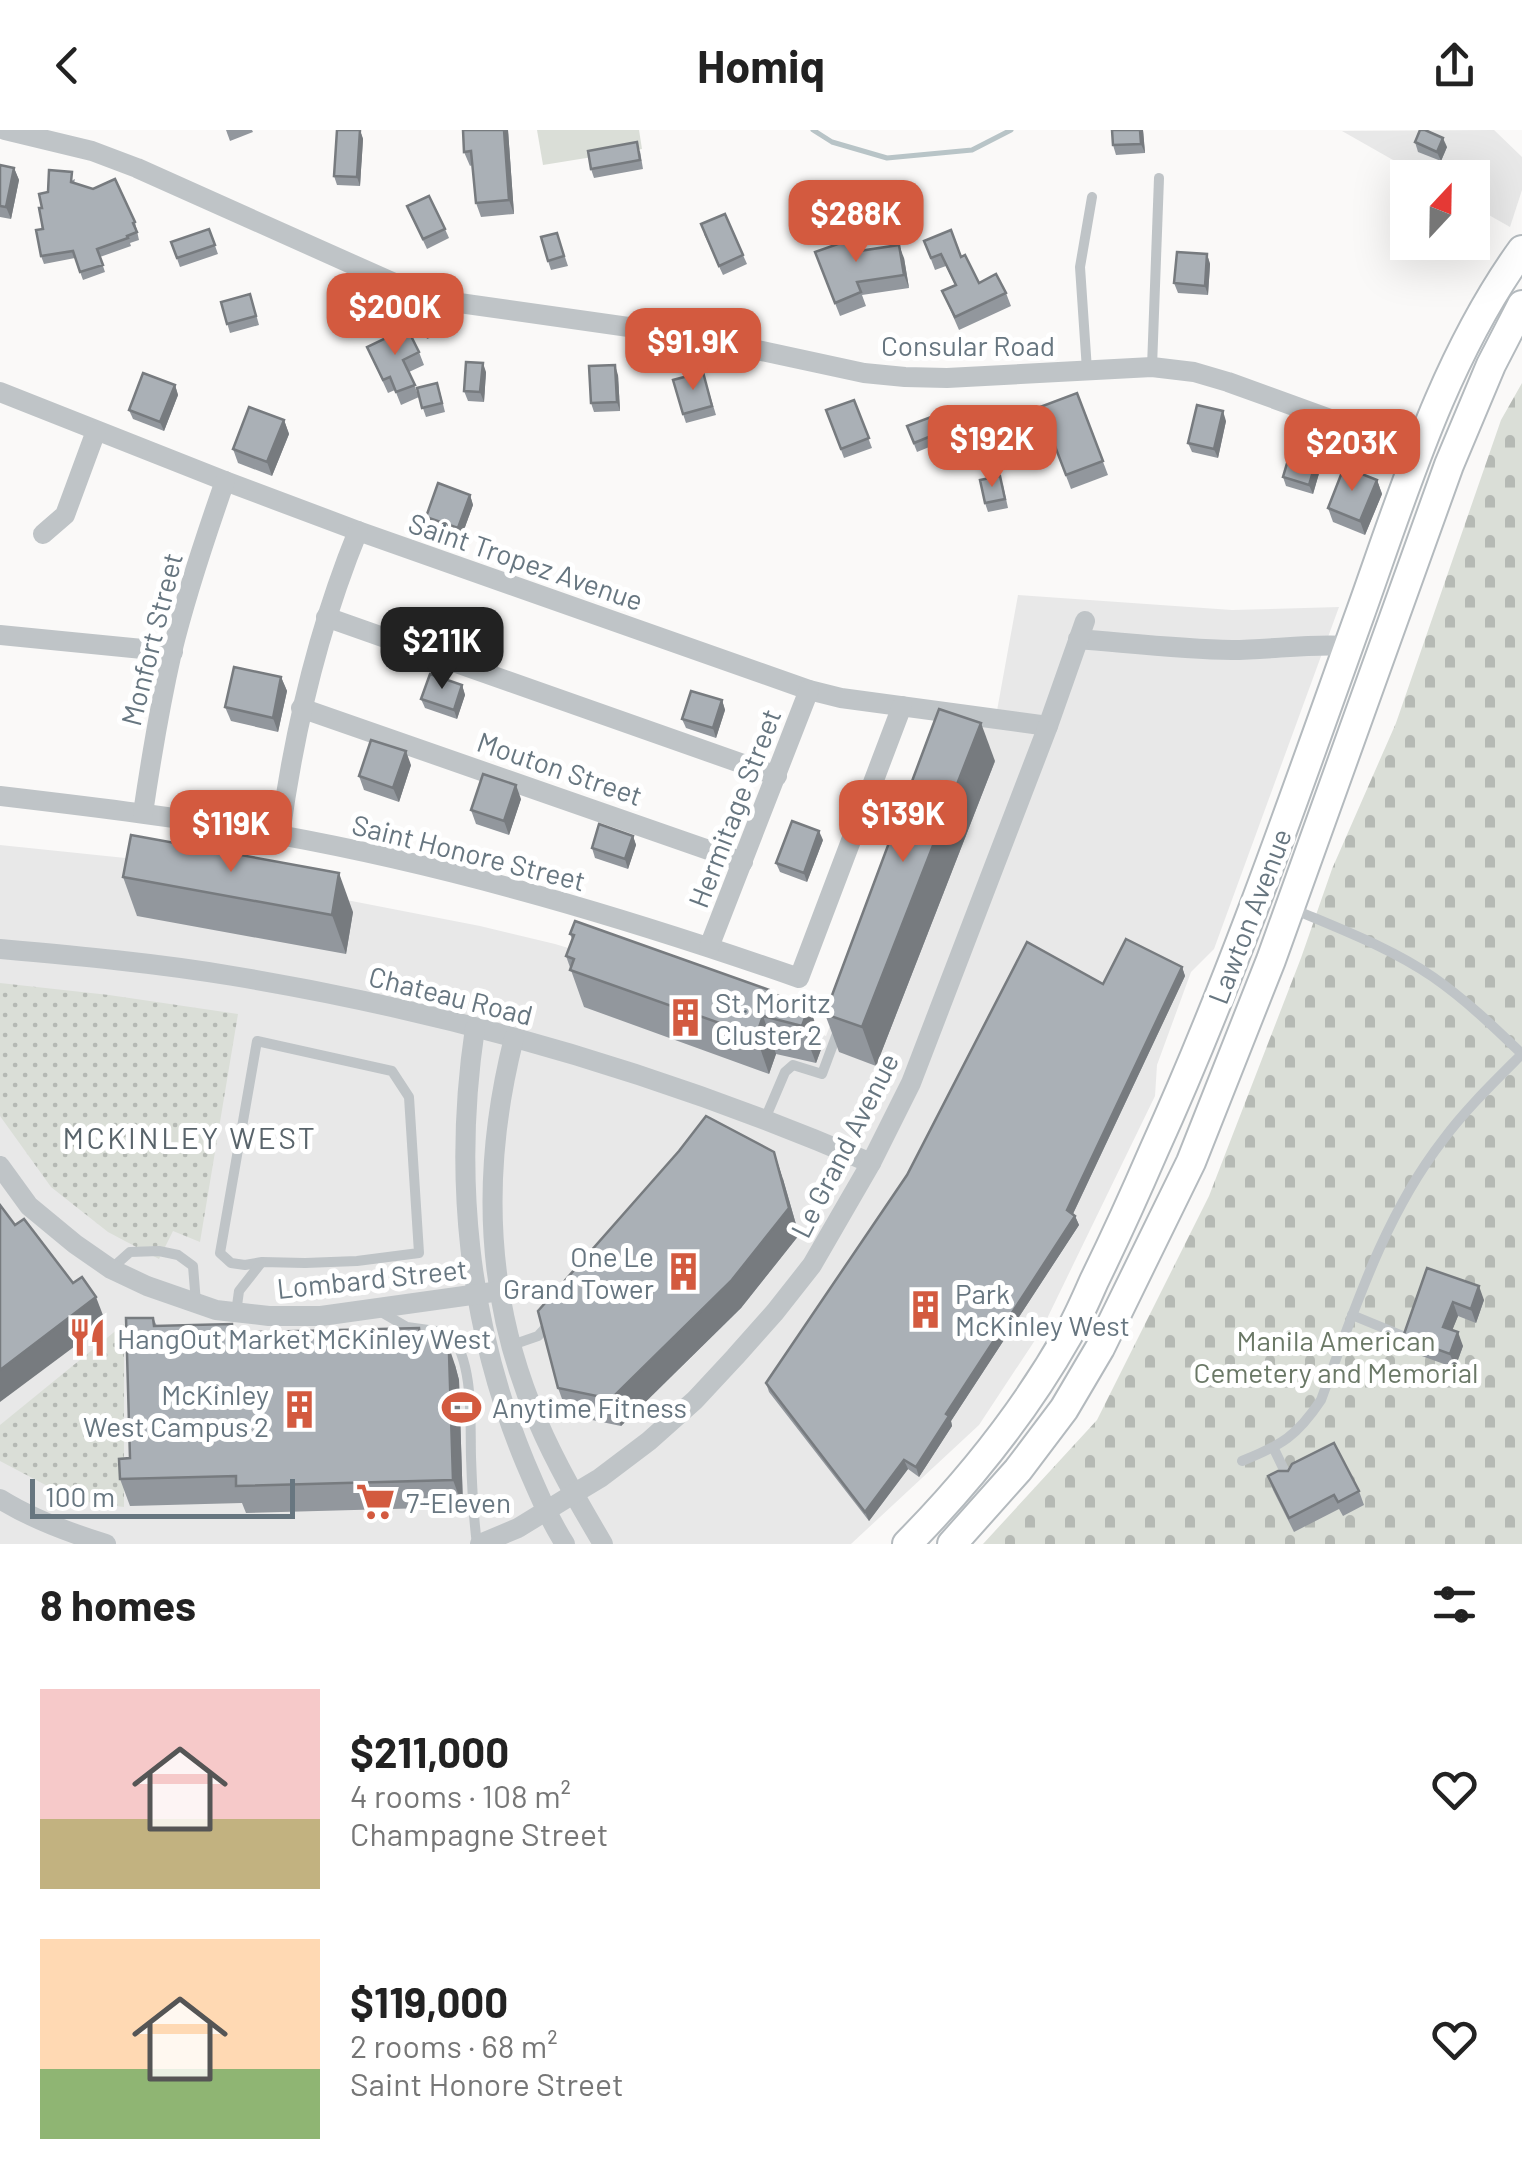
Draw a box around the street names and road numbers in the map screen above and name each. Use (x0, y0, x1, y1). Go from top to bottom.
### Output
street label: Consular Road (881, 328, 1055, 362)
street label: Saint Tropez Avenue (404, 505, 648, 617)
street label: Monfort Street (113, 549, 189, 729)
street label: Hermitage Street (680, 704, 788, 912)
street label: Mouton Street (473, 724, 647, 812)
street label: Saint Honore Street (349, 807, 589, 897)
street label: Lawton Avenue (1200, 824, 1298, 1008)
street label: Chateau Road (366, 958, 536, 1032)
street label: Le Grand Avenue (783, 1047, 905, 1243)
street label: Lombard Street (275, 1251, 469, 1305)

